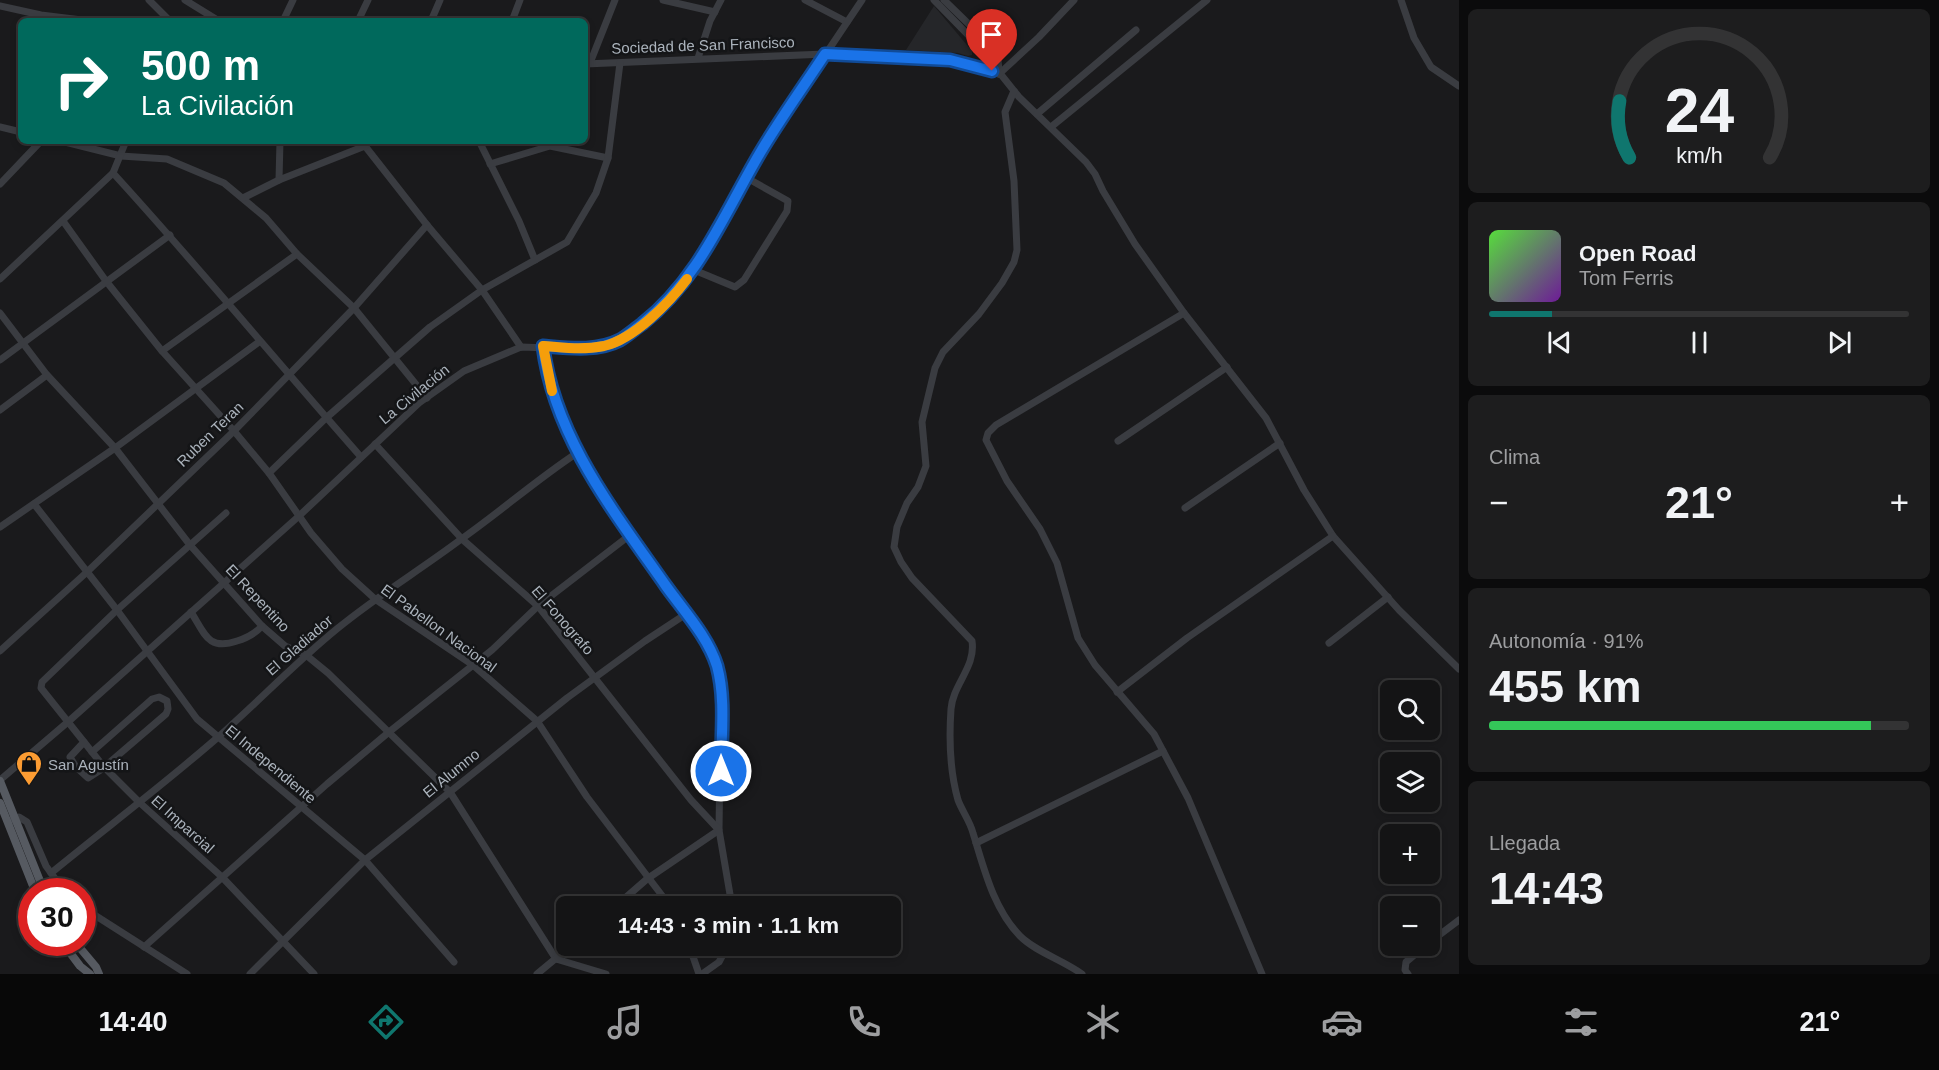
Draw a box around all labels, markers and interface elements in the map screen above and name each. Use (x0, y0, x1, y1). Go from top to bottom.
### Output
pin (966, 9, 1017, 71)
icon: arrive (975, 18, 1008, 51)
street label: Sociedad de San Francisco (611, 33, 795, 57)
icon: right (42, 42, 120, 120)
text: 500 m (141, 42, 260, 89)
text: 24 (1664, 76, 1734, 145)
text: La Civilación (141, 91, 294, 121)
text: km/h (1676, 144, 1722, 168)
text: Open Road (1579, 241, 1696, 266)
text: Tom Ferris (1579, 267, 1673, 289)
icon: previous (1543, 326, 1576, 359)
icon: pause (1683, 326, 1716, 359)
icon: next (1823, 326, 1856, 359)
street label: La Civilación (376, 361, 452, 427)
street label: Ruben Teran (173, 398, 247, 470)
text: Clima (1489, 446, 1540, 468)
text: 21° (1665, 477, 1733, 528)
text: − (1489, 484, 1508, 521)
text: + (1890, 484, 1909, 521)
street label: El Repentino (222, 561, 294, 635)
street label: El Pabellon Nacional (378, 580, 500, 676)
street label: El Fonografo (528, 582, 598, 658)
street label: El Gladiador (262, 612, 336, 678)
text: Autonomía · 91% (1489, 630, 1644, 652)
text: 455 km (1489, 661, 1642, 712)
map controls (1380, 680, 1440, 956)
button: search (1380, 680, 1440, 740)
street label: El Independiente (222, 721, 320, 807)
position arrow (689, 739, 753, 803)
street label: El Alumno (419, 745, 483, 801)
shop icon: San Agustín (14, 749, 44, 787)
button: layers (1380, 752, 1440, 812)
place label: San Agustín (48, 756, 129, 773)
street label: El Imparcial (148, 791, 218, 857)
button: + (1380, 824, 1440, 884)
text: Llegada (1489, 832, 1560, 854)
text: 14:43 (1489, 863, 1604, 914)
speed limit sign: 30 (18, 878, 96, 956)
button: − (1380, 896, 1440, 956)
text: 14:43 · 3 min · 1.1 km (618, 913, 839, 938)
icon: directions (365, 1001, 407, 1043)
icon: music (604, 1001, 646, 1043)
icon: phone (843, 1001, 885, 1043)
icon: climate (1082, 1001, 1124, 1043)
icon: car (1321, 1001, 1363, 1043)
icon: filters (1560, 1001, 1602, 1043)
text: 14:40 (99, 1007, 168, 1037)
text: 21° (1800, 1007, 1840, 1037)

